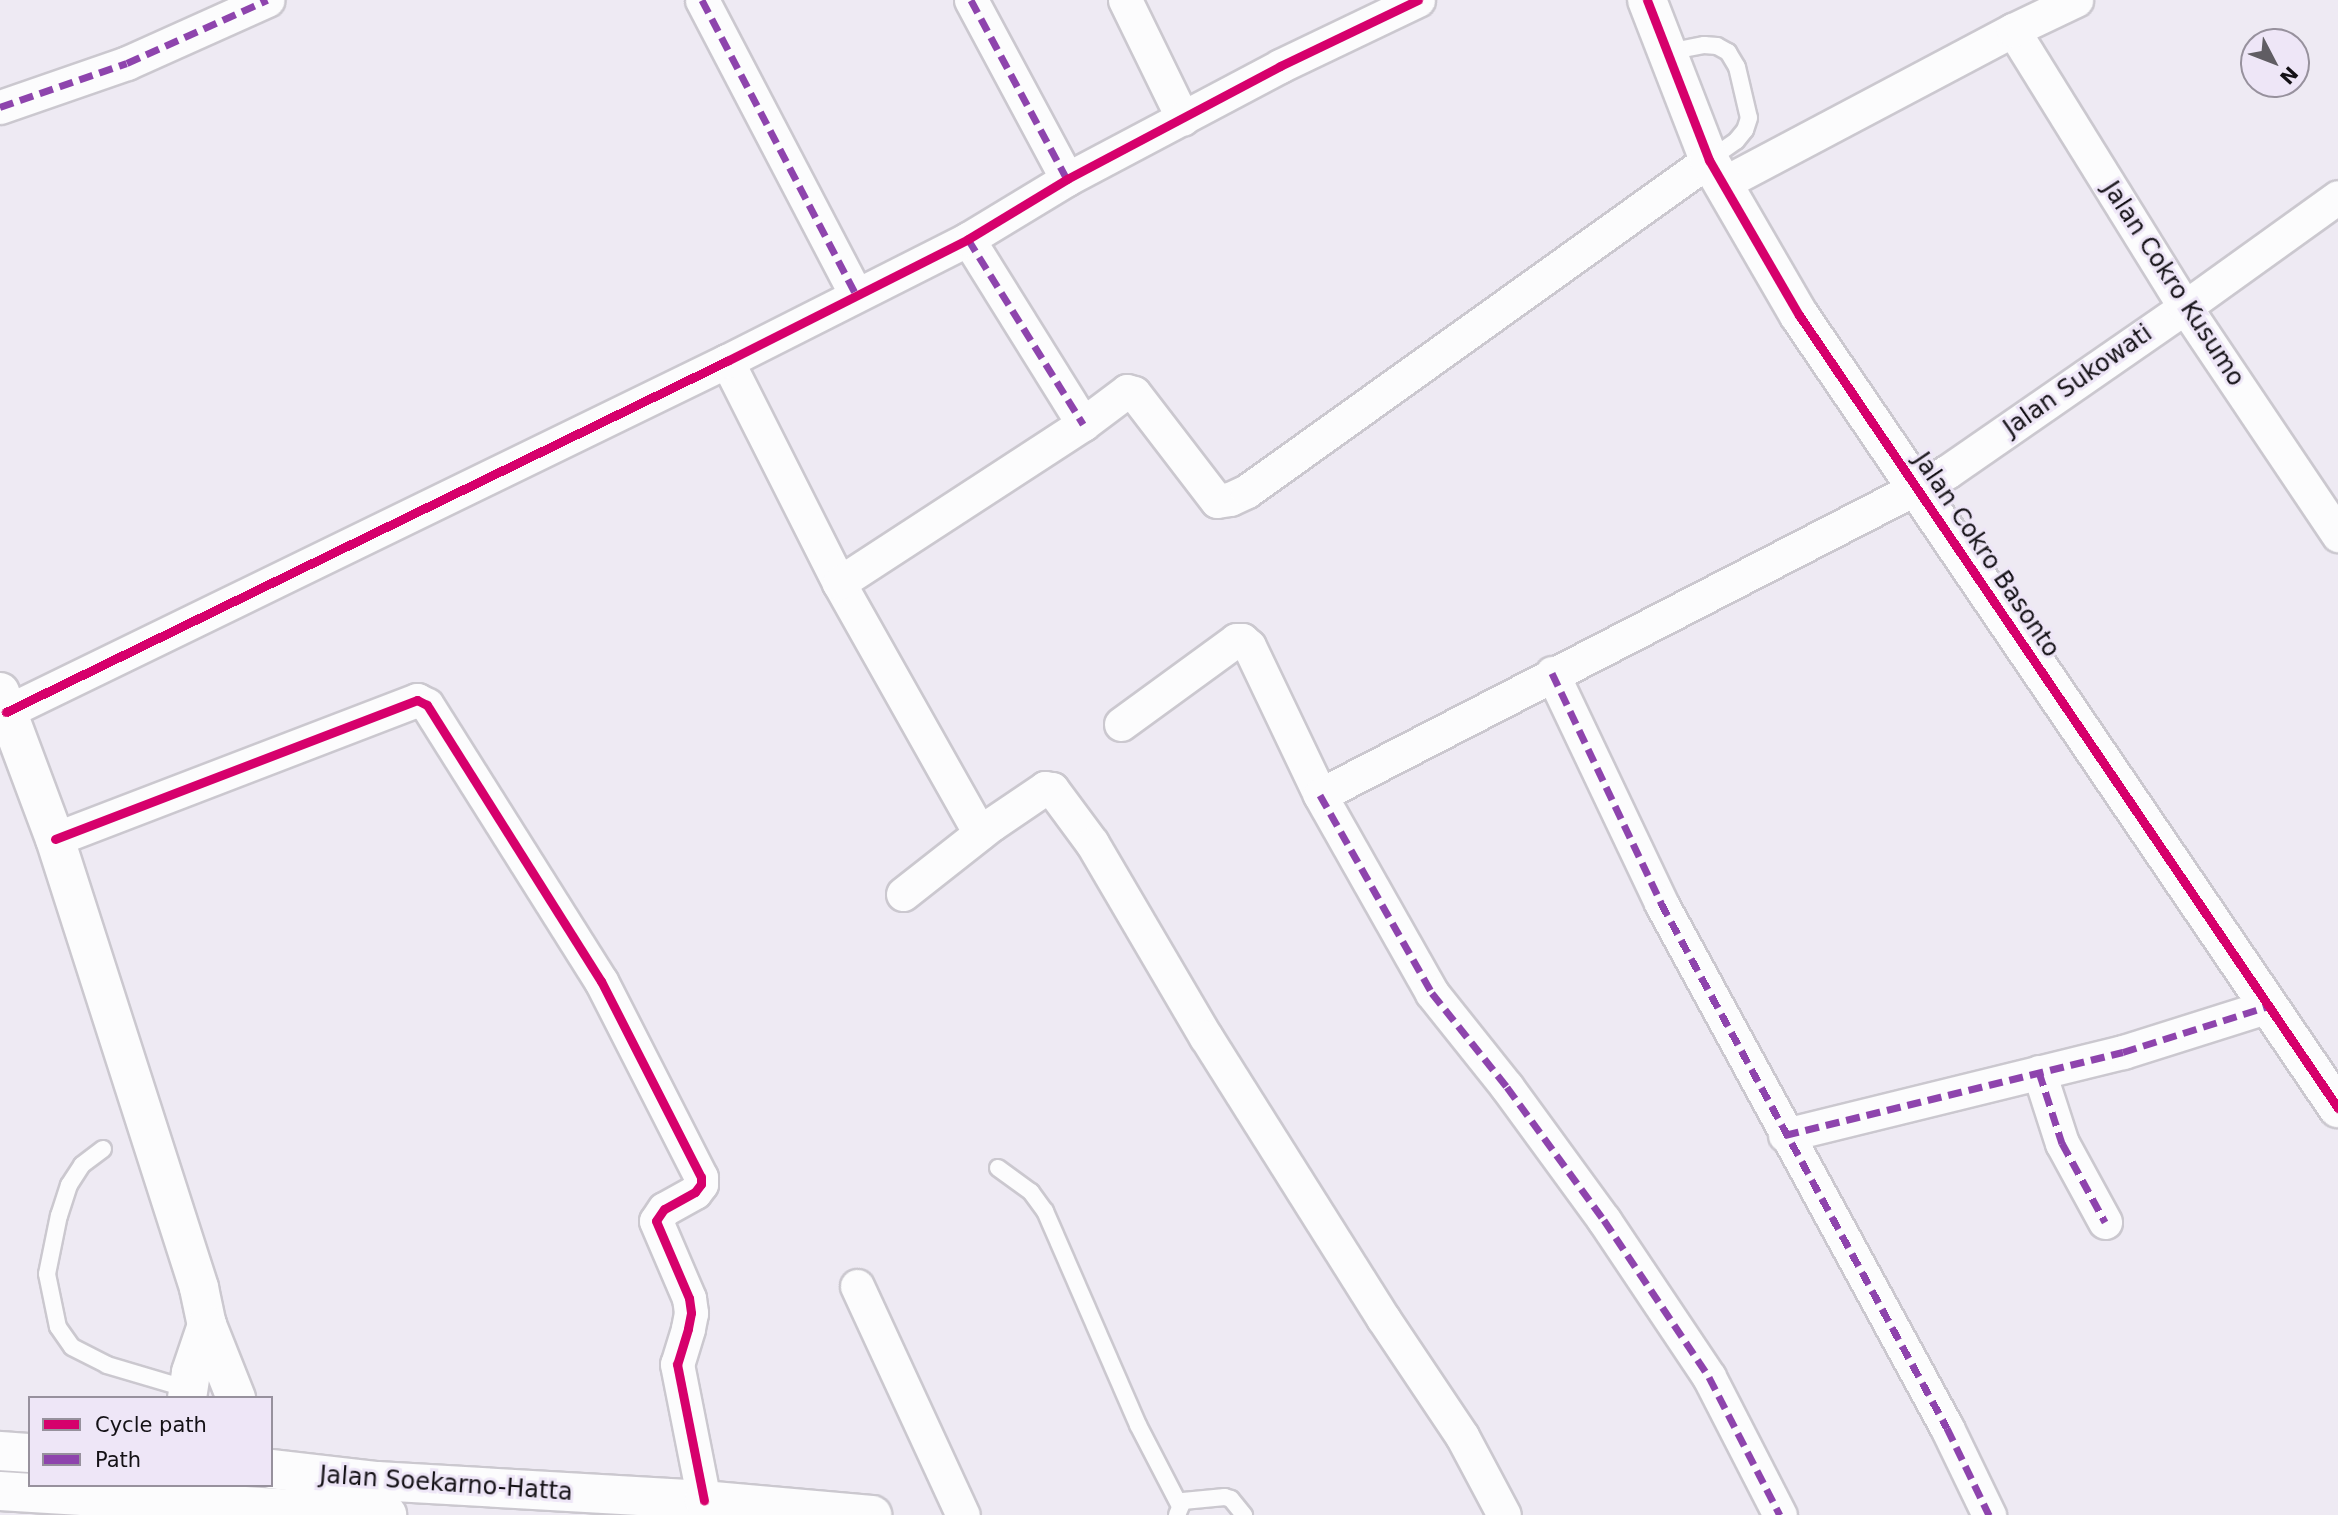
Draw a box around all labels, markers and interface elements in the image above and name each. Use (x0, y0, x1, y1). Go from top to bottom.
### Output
north arrow (2240, 28, 2310, 98)
text: N (2276, 62, 2303, 89)
street label: Jalan Cokro Kusumo (2096, 176, 2250, 392)
street label: Jalan Sukowati (1998, 319, 2158, 443)
street label: Jalan Cokro Basonto (1907, 447, 2065, 663)
legend (28, 1396, 273, 1487)
text: Cycle path (95, 1413, 207, 1437)
text: Path (95, 1448, 141, 1472)
street label: Jalan Soekarno-Hatta (319, 1461, 573, 1507)

